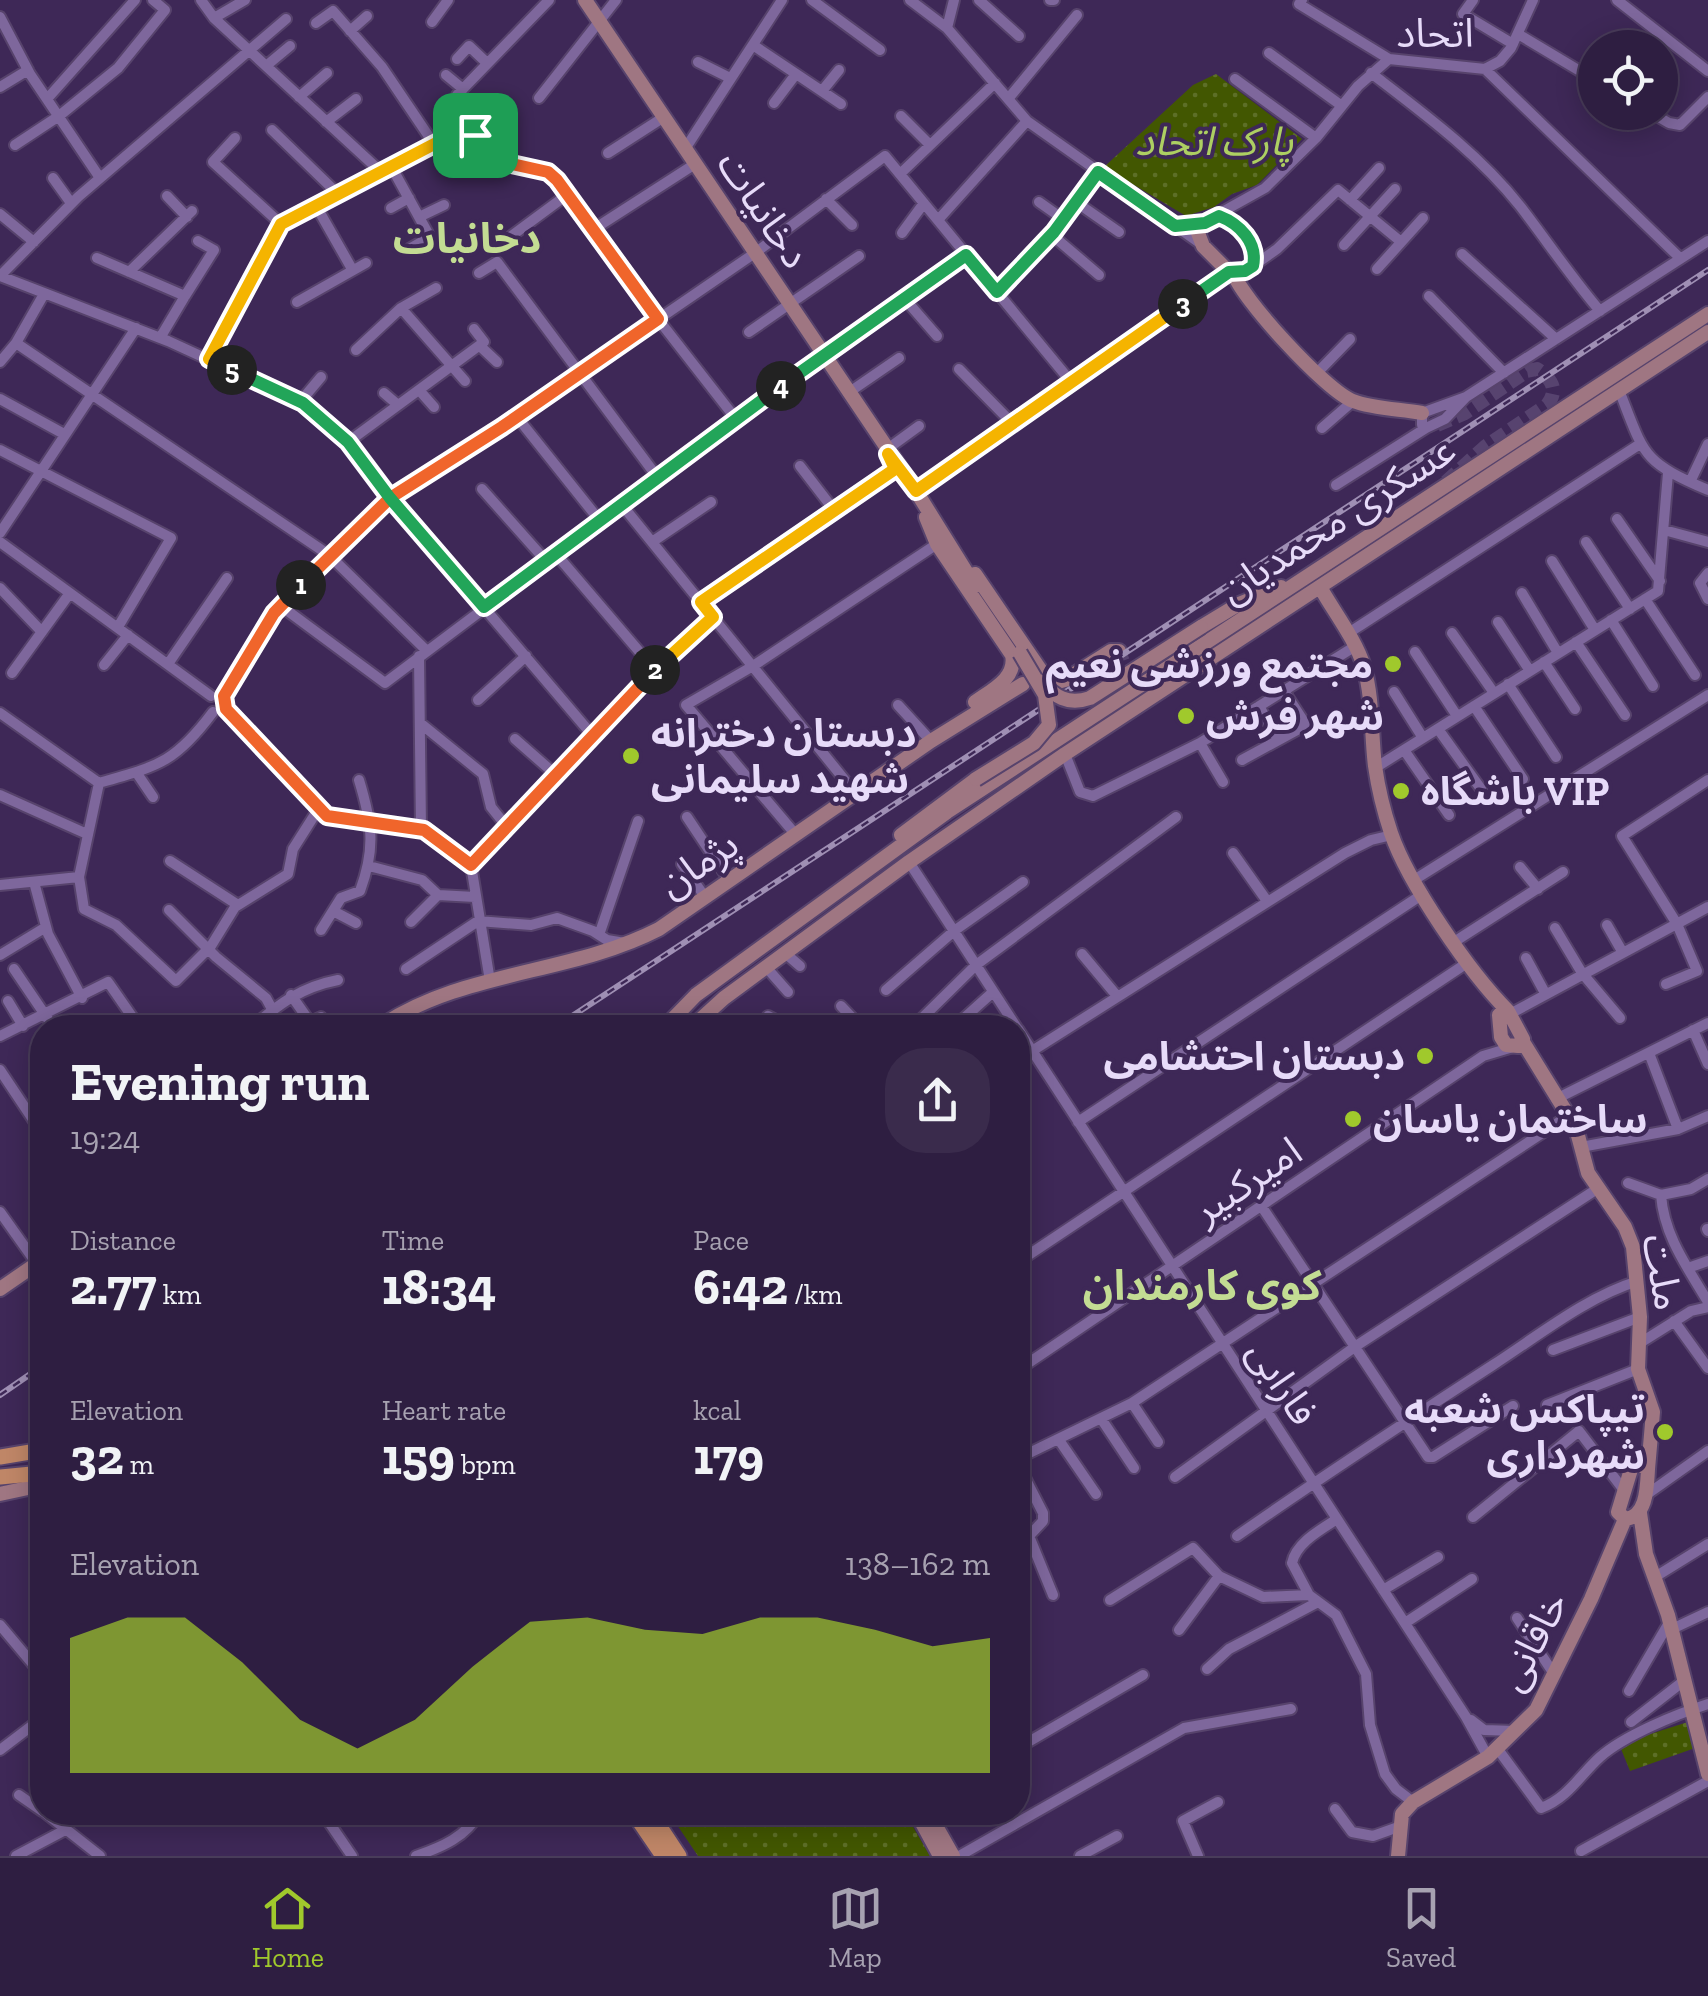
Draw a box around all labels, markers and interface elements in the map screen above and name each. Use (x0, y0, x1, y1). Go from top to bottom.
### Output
street label: اتحاد (1396, 9, 1474, 57)
map controls (1578, 30, 1678, 130)
button: locate (1578, 30, 1678, 130)
pin (433, 93, 518, 178)
icon: arrive (448, 108, 503, 163)
park label: پارک اتحاد (1135, 117, 1293, 167)
street label: دخانیات (707, 141, 821, 277)
district label: دخانیات (393, 213, 541, 264)
pin: 3 (1158, 279, 1208, 329)
text: 3 (1176, 287, 1190, 320)
pin: 5 (207, 345, 257, 395)
text: 5 (225, 353, 239, 386)
pin: 4 (756, 361, 806, 411)
text: 4 (773, 369, 789, 402)
street label: عسکری محمدیان (1210, 425, 1464, 613)
pin: 1 (276, 560, 326, 610)
text: 1 (295, 568, 307, 601)
place label: مجتمع ورزشی نعیم (1045, 640, 1373, 694)
pin: 2 (630, 645, 680, 695)
text: 2 (647, 653, 663, 686)
marker: مجتمع ورزشی نعیم (1382, 653, 1404, 675)
place label: شهر فرش (1206, 692, 1384, 740)
marker: شهر فرش (1175, 705, 1197, 727)
place label: دبستان دخترانه شهید سلیمانی (651, 709, 916, 803)
marker: دبستان دخترانه شهید سلیمانی (620, 745, 642, 767)
place label: باشگاه VIP (1421, 767, 1609, 815)
marker: باشگاه VIP (1390, 780, 1412, 802)
street label: پژمان (649, 819, 748, 909)
place label: دبستان احتشامی (1103, 1032, 1405, 1080)
marker: دبستان احتشامی (1414, 1045, 1436, 1067)
text: Evening run (70, 1048, 370, 1114)
button: share (885, 1048, 990, 1153)
place label: ساختمان یاسان (1373, 1095, 1647, 1143)
marker: ساختمان یاسان (1342, 1108, 1364, 1130)
text: 19:24 (70, 1119, 140, 1157)
street label: امیرکبیر (1183, 1126, 1310, 1234)
text: Distance (70, 1224, 176, 1257)
text: Time (382, 1224, 444, 1257)
text: Pace (693, 1224, 749, 1257)
street label: ملت (1633, 1230, 1693, 1314)
text: 2.77 (70, 1257, 156, 1317)
text: 18:34 (382, 1257, 496, 1317)
text: 6:42 (693, 1257, 788, 1317)
district label: کوی کارمندان (1083, 1260, 1322, 1311)
text: km (156, 1278, 202, 1311)
text: /km (788, 1278, 842, 1311)
street label: فارابی (1238, 1330, 1328, 1434)
place label: تیپاکس شعبه شهرداری (1404, 1385, 1645, 1479)
text: Elevation (70, 1394, 183, 1427)
text: Heart rate (382, 1394, 506, 1427)
text: kcal (693, 1394, 741, 1427)
marker: تیپاکس شعبه شهرداری (1654, 1421, 1676, 1443)
text: 32 (70, 1427, 124, 1487)
text: 159 (382, 1427, 455, 1487)
text: 179 (693, 1427, 764, 1487)
text: m (124, 1448, 154, 1481)
text: bpm (455, 1448, 516, 1481)
text: Elevation (70, 1545, 199, 1583)
text: 138–162 m (845, 1545, 990, 1583)
street label: خاقانی (1486, 1583, 1578, 1699)
tab: Home (252, 1881, 324, 1974)
tab: Map (828, 1881, 883, 1974)
tab: Saved (1386, 1881, 1456, 1974)

